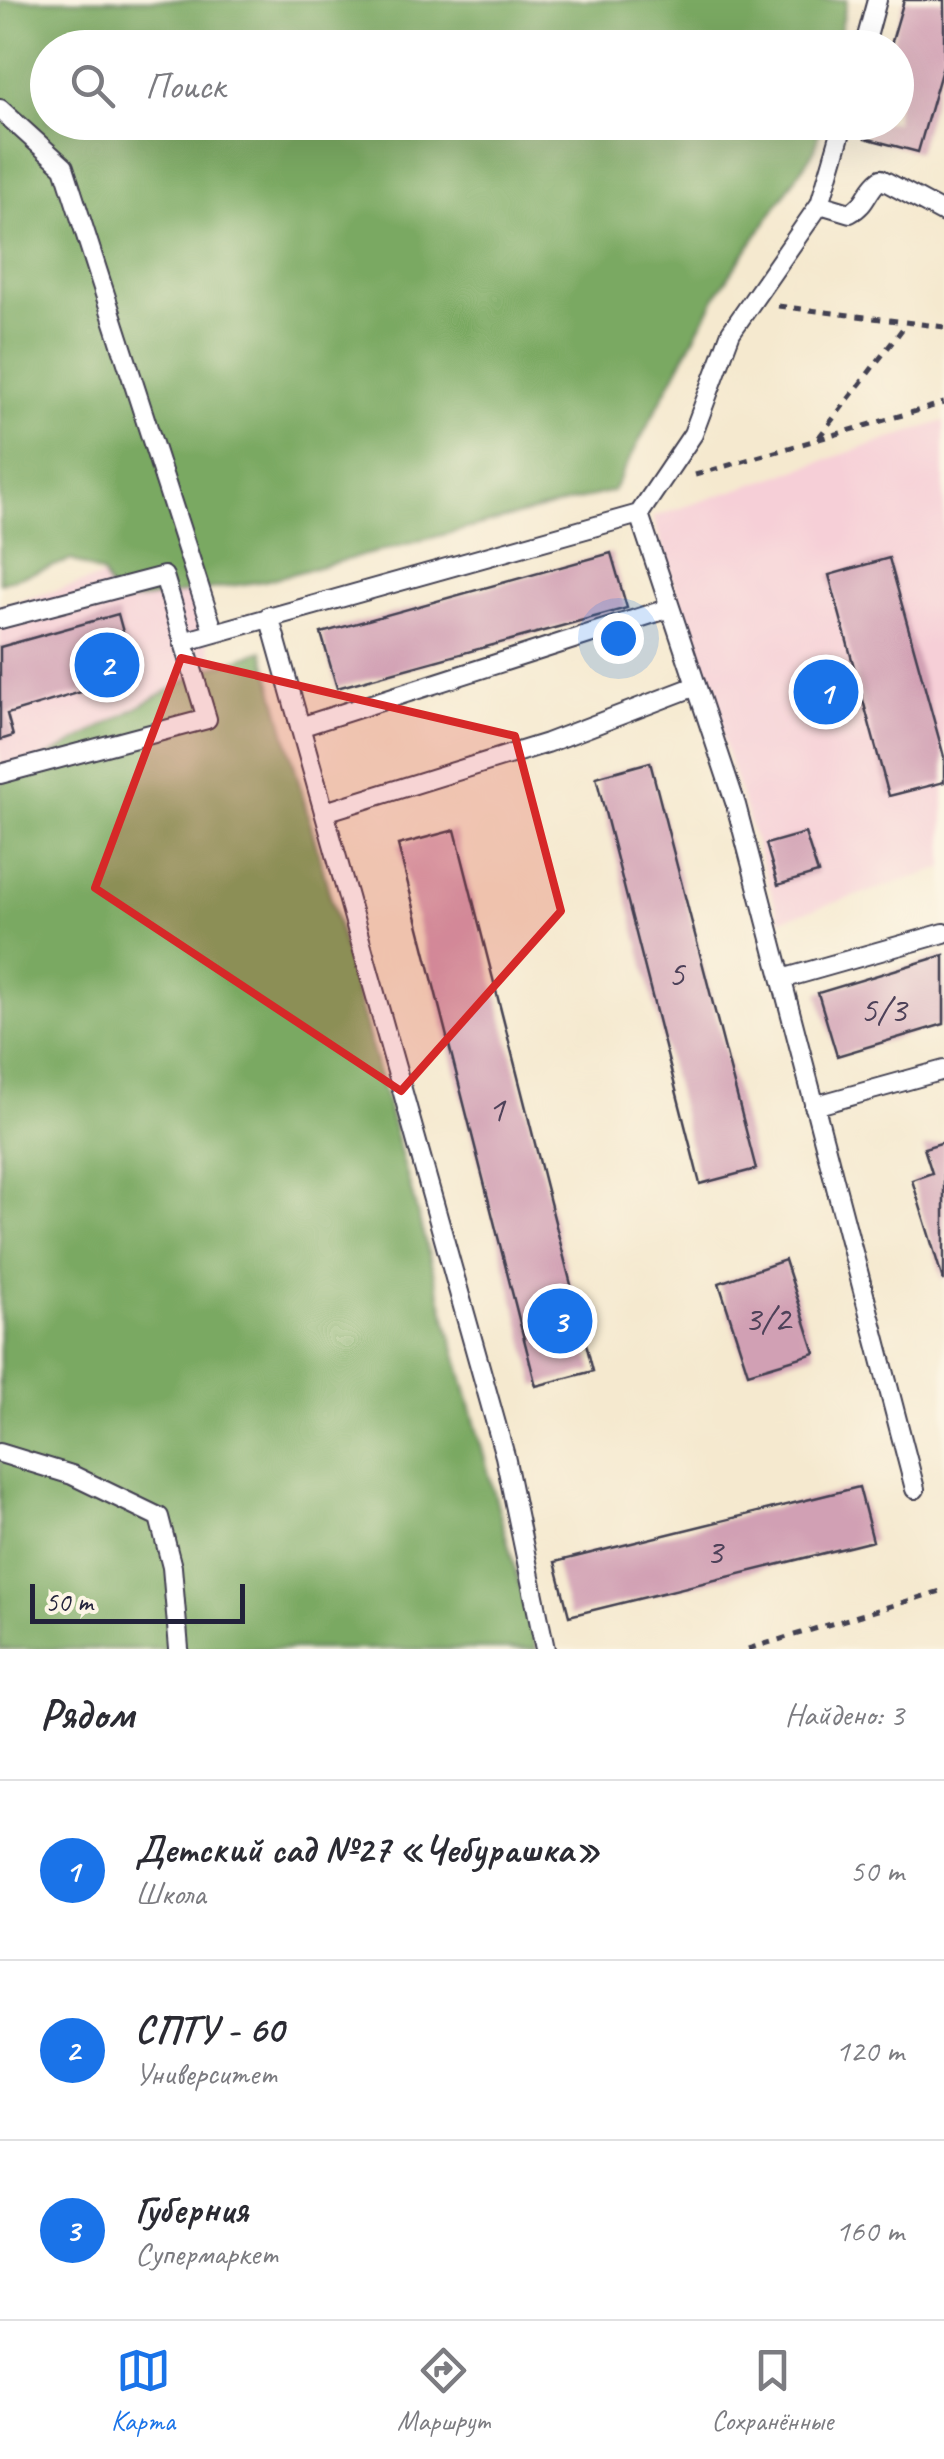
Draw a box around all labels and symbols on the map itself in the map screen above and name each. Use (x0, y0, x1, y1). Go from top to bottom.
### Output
your location (593, 613, 644, 664)
pin: 2 (74, 628, 140, 702)
pin: 1 (794, 654, 858, 730)
house number: 5 (667, 950, 686, 997)
house number: 5/3 (860, 986, 909, 1033)
house number: 1 (487, 1085, 506, 1132)
pin: 3 (528, 1284, 592, 1358)
house number: 3/2 (744, 1295, 793, 1342)
house number: 3 (705, 1528, 725, 1575)
scale bar (30, 1579, 245, 1624)

